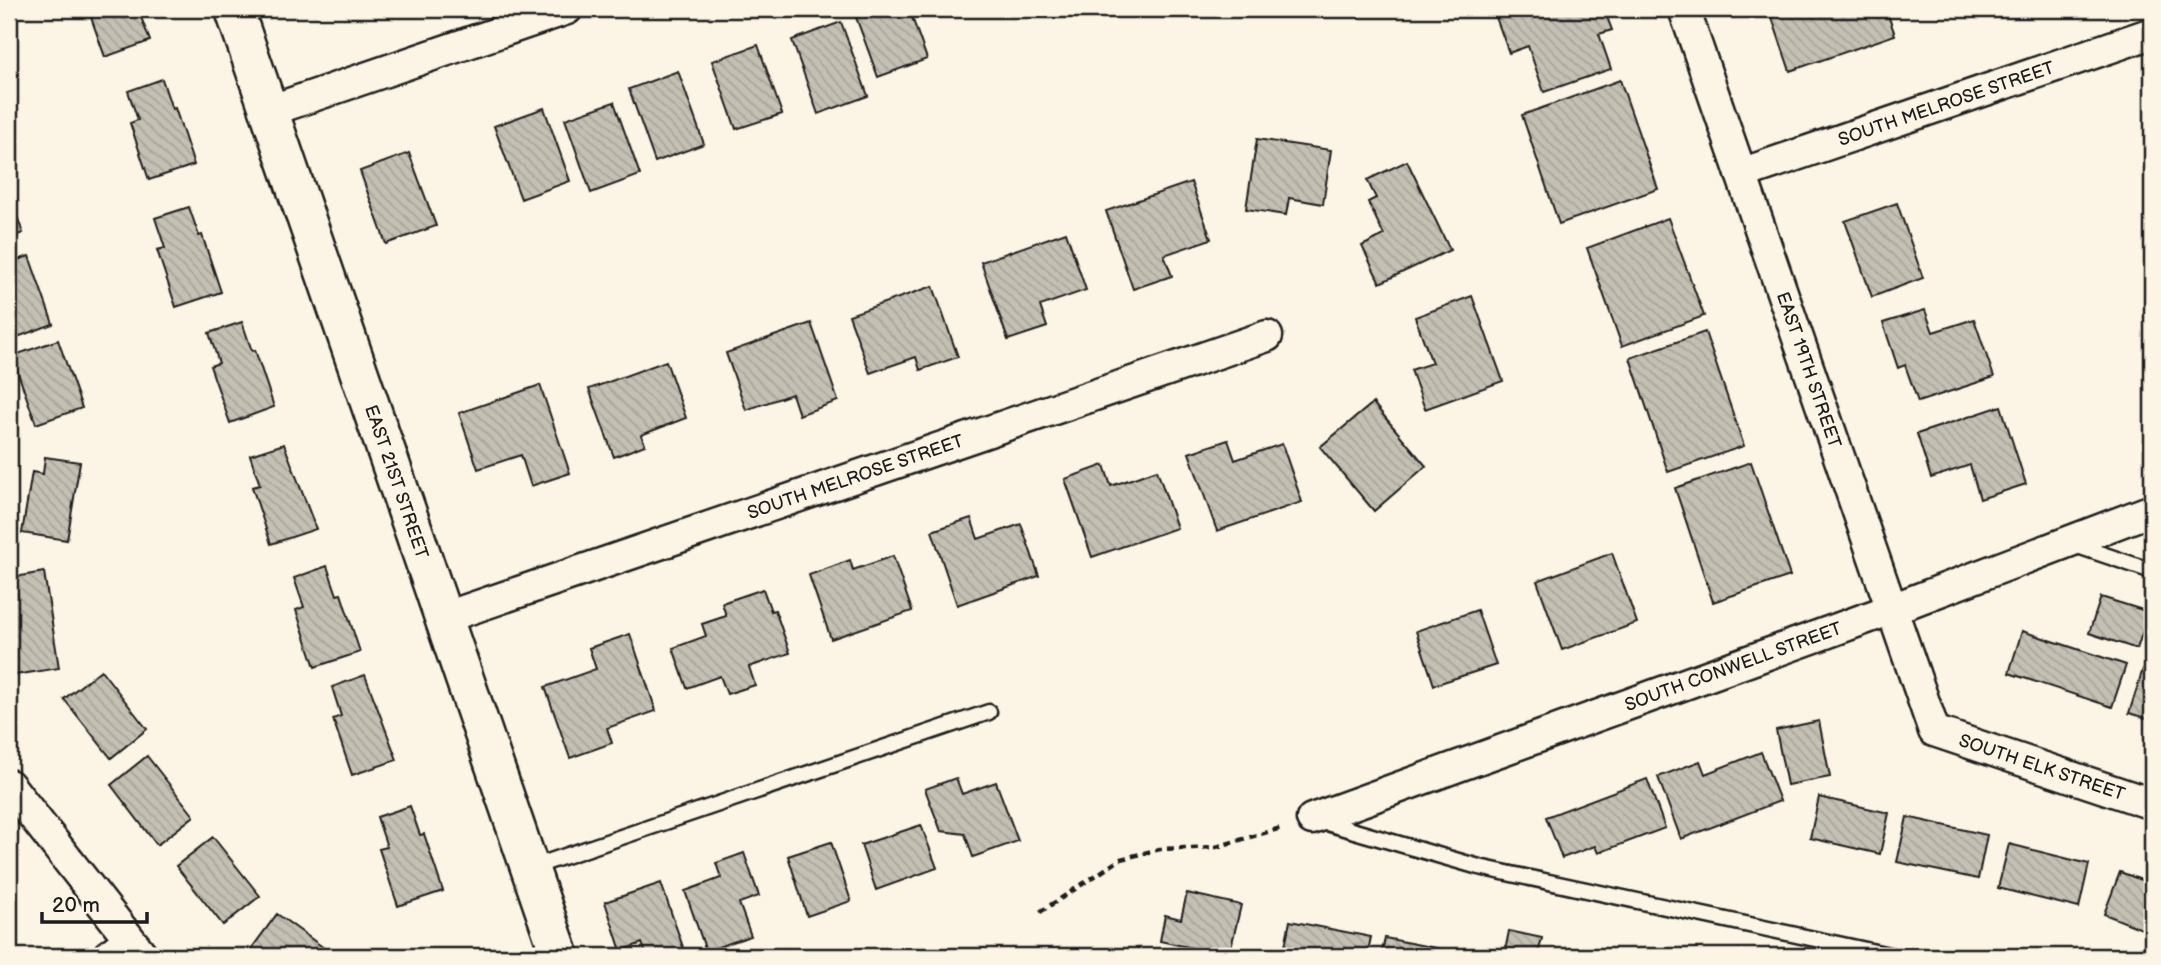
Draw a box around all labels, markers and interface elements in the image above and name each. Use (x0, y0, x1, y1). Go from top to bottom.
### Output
street label: SOUTH MELROSE STREET (1835, 57, 2057, 150)
street label: EAST 19TH STREET (1772, 289, 1846, 451)
street label: EAST 21ST STREET (361, 402, 433, 562)
street label: SOUTH MELROSE STREET (745, 430, 966, 524)
street label: SOUTH CONWELL STREET (1622, 618, 1845, 715)
street label: SOUTH ELK STREET (1956, 730, 2128, 805)
scale bar (42, 881, 147, 925)
text: 20 m (52, 893, 100, 918)

